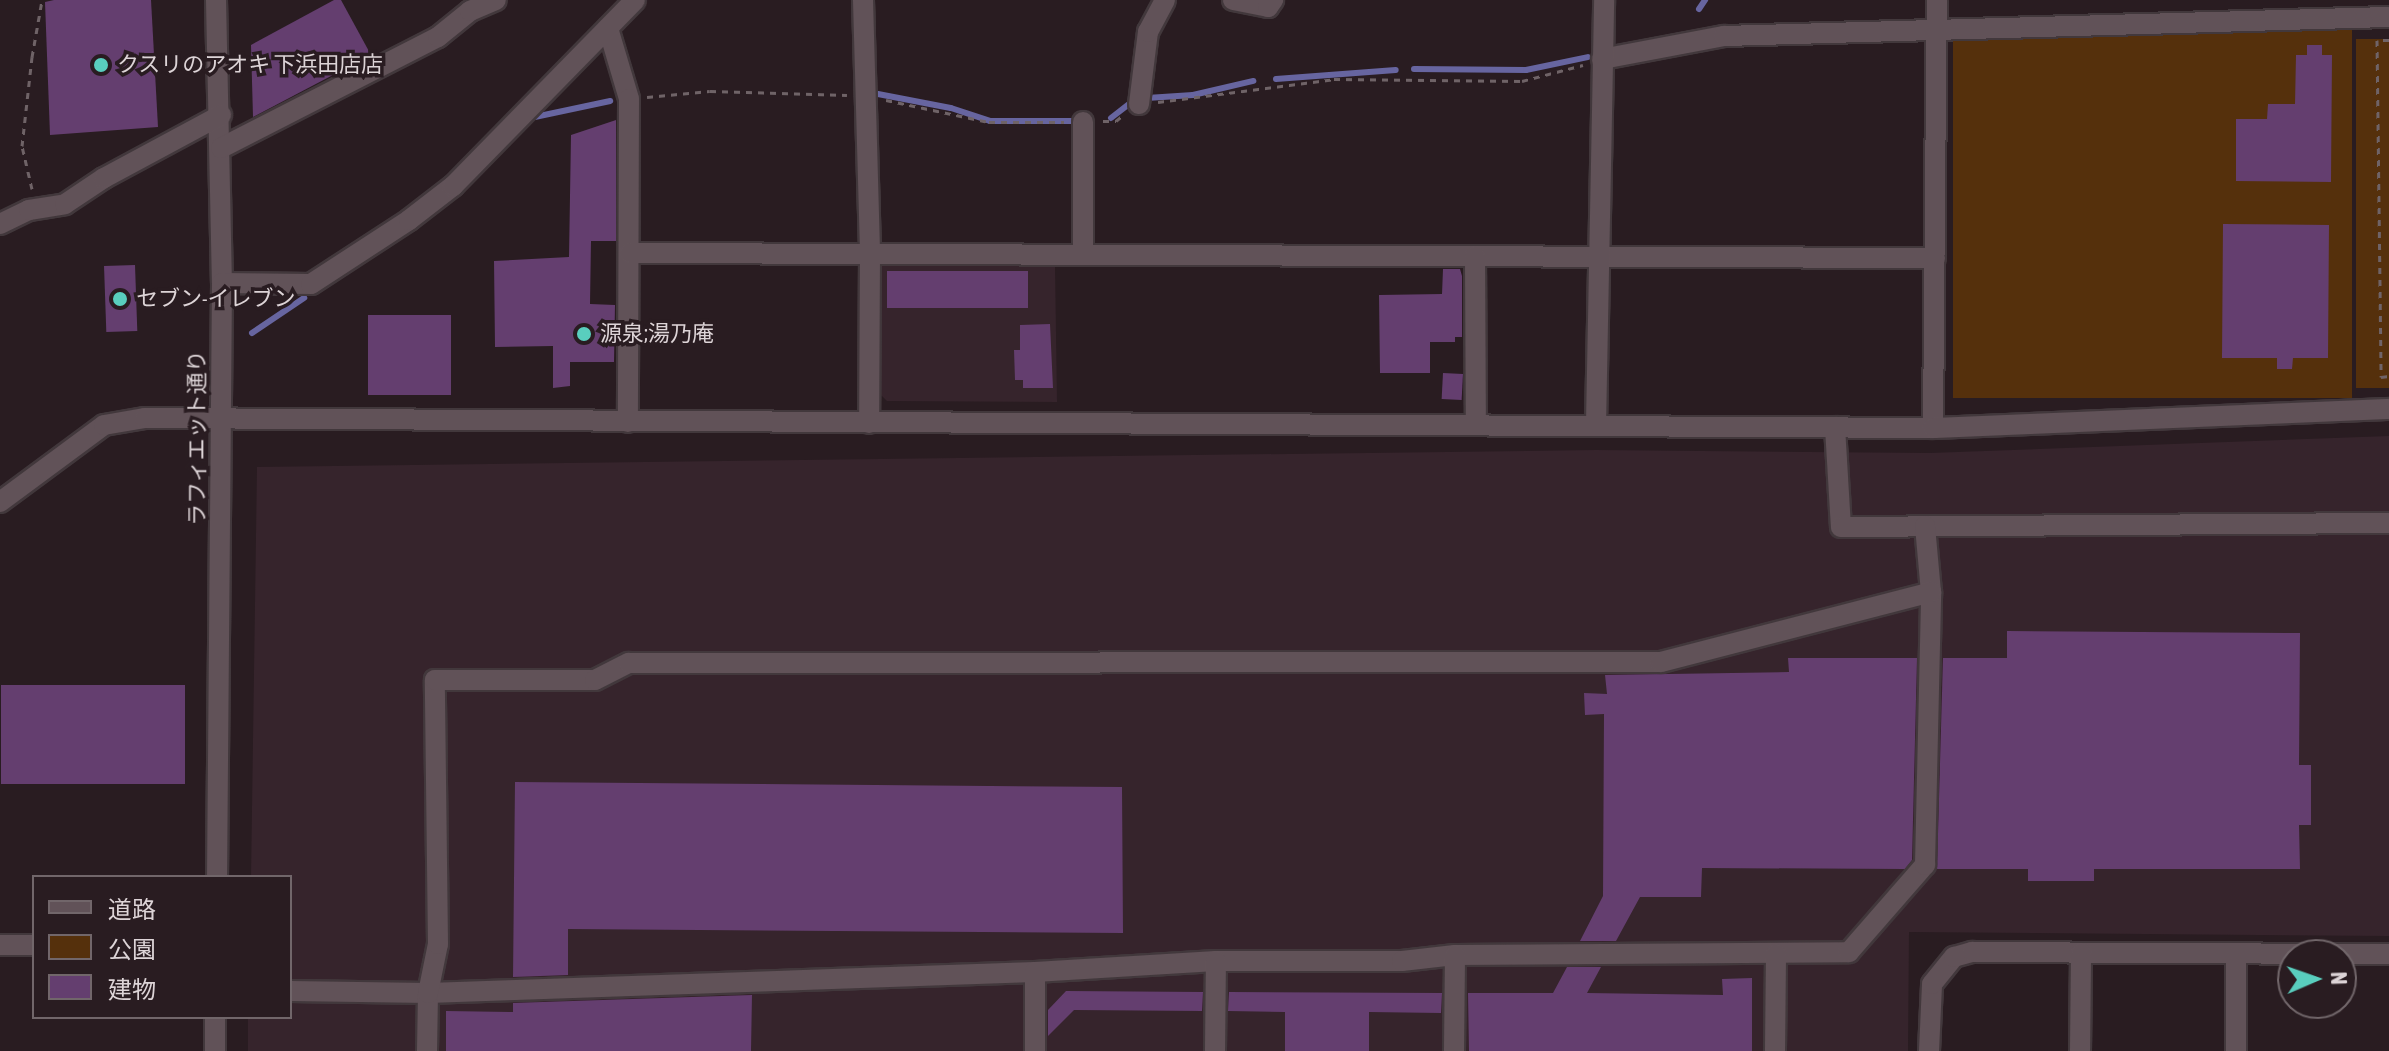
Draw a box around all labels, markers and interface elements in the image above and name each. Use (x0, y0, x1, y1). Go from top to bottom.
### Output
place label: クスリのアオキ 下浜田店店 (117, 52, 384, 78)
marker: クスリのアオキ 下浜田店店 (92, 56, 110, 74)
place label: セブン-イレブン (136, 286, 295, 312)
marker: セブン-イレブン (111, 290, 129, 308)
place label: 源泉;湯乃庵 (600, 321, 714, 347)
marker: 源泉;湯乃庵 (575, 325, 593, 343)
street label: ラフィエット通り (184, 350, 210, 526)
legend (32, 875, 292, 1019)
text: 道路 (108, 896, 156, 923)
text: 公園 (108, 936, 156, 963)
north arrow (2277, 939, 2357, 1019)
text: N (2326, 971, 2352, 985)
text: 建物 (108, 976, 156, 1003)

